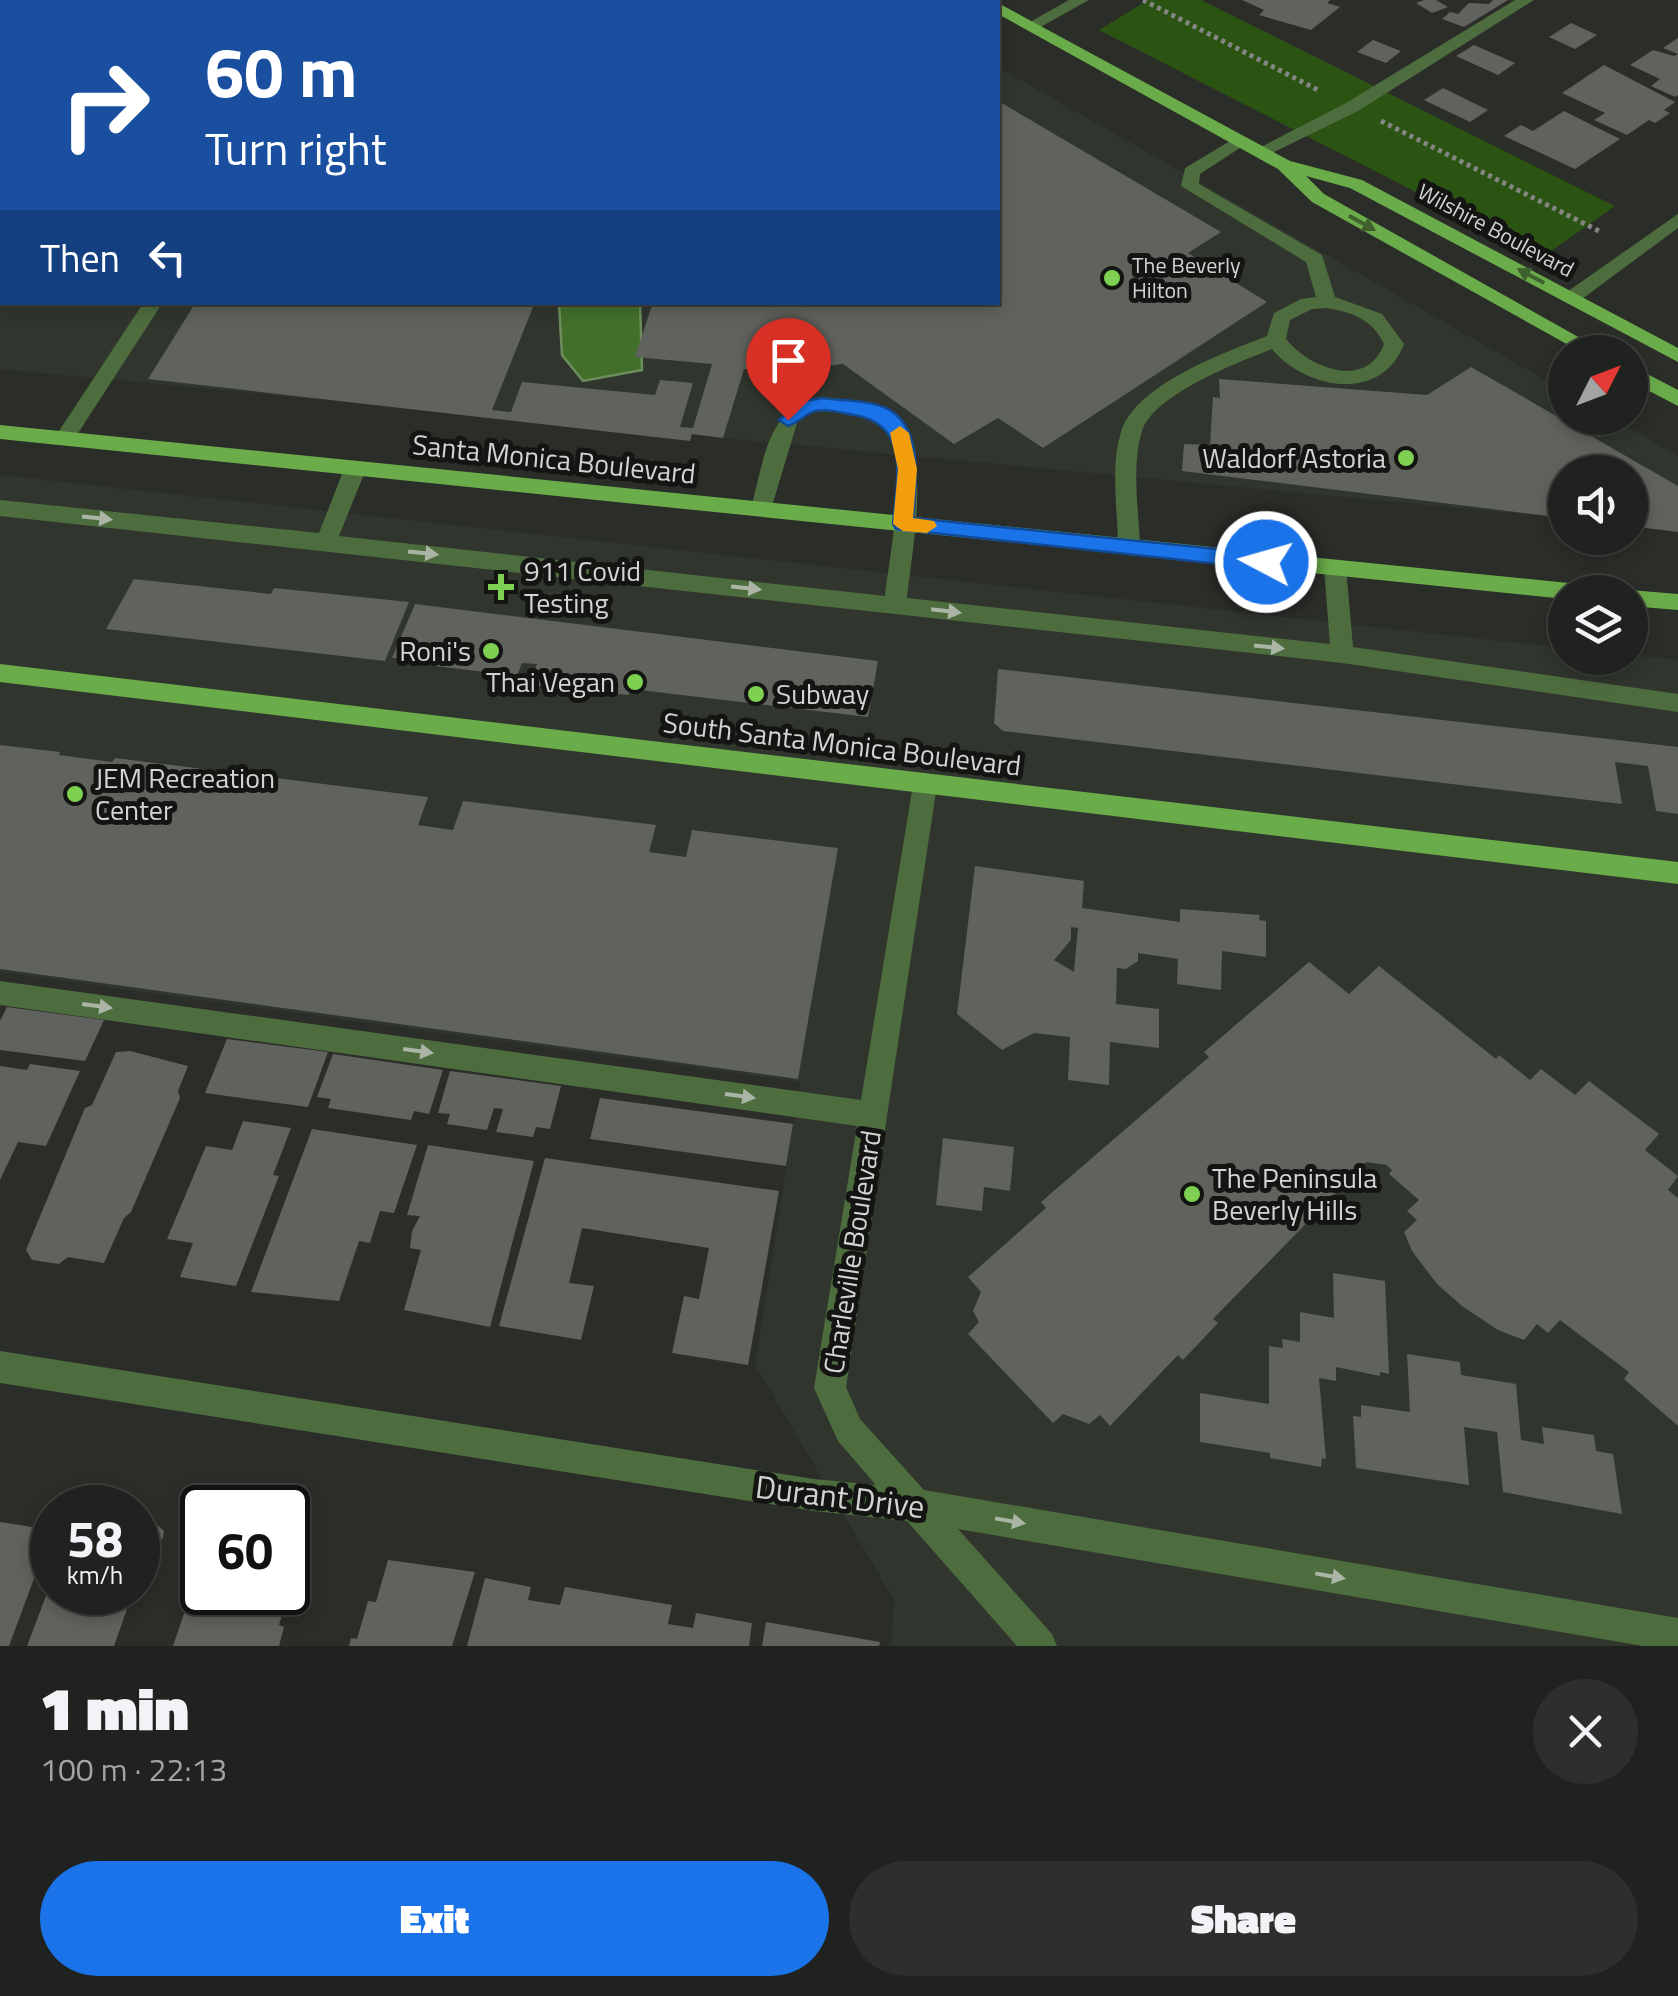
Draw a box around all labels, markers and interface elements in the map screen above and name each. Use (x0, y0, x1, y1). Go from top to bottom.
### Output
text: 60 m (205, 18, 358, 124)
icon: right (40, 40, 170, 170)
text: Turn right (205, 114, 387, 182)
street label: Wilshire Boulevard (1412, 174, 1580, 286)
one-way arrow (1348, 213, 1376, 231)
text: Then (40, 229, 120, 287)
icon: left (140, 230, 195, 285)
place label: The Beverly Hilton (1132, 248, 1241, 307)
marker: The Beverly Hilton (1101, 267, 1123, 289)
one-way arrow (1516, 268, 1545, 285)
pin (746, 318, 831, 421)
icon: arrive (761, 333, 816, 388)
north arrow (1548, 335, 1648, 435)
map controls (1548, 335, 1648, 675)
street label: Santa Monica Boulevard (410, 422, 698, 495)
place label: Waldorf Astoria (1202, 436, 1386, 479)
marker: Waldorf Astoria (1395, 447, 1417, 469)
button: sound (1548, 455, 1648, 555)
one-way arrow (82, 510, 113, 526)
position arrow (1214, 510, 1318, 614)
one-way arrow (408, 545, 440, 561)
place label: 911 Covid Testing (524, 549, 641, 624)
marker: 911 Covid Testing (488, 574, 514, 600)
button: layers (1548, 575, 1648, 675)
one-way arrow (731, 580, 763, 596)
one-way arrow (931, 603, 962, 619)
place label: Roni's (399, 629, 471, 672)
one-way arrow (1254, 639, 1285, 655)
marker: Roni's (480, 640, 502, 662)
place label: Thai Vegan (486, 660, 615, 703)
marker: Thai Vegan (624, 671, 646, 693)
place label: Subway (776, 672, 869, 715)
marker: Subway (745, 683, 767, 705)
street label: South Santa Monica Boulevard (661, 700, 1024, 787)
place label: JEM Recreation Center (95, 756, 275, 831)
marker: JEM Recreation Center (64, 783, 86, 805)
one-way arrow (81, 999, 113, 1015)
one-way arrow (403, 1044, 435, 1060)
one-way arrow (725, 1089, 757, 1105)
street label: Charleville Boulevard (811, 1127, 892, 1377)
place label: The Peninsula Beverly Hills (1212, 1156, 1377, 1231)
marker: The Peninsula Beverly Hills (1181, 1183, 1203, 1205)
street label: Durant Drive (753, 1462, 927, 1530)
speed limit sign: 60 (180, 1485, 310, 1615)
text: 58 (67, 1500, 123, 1576)
one-way arrow (995, 1514, 1026, 1529)
text: km/h (67, 1556, 123, 1594)
one-way arrow (1315, 1569, 1347, 1584)
text: 1 min (40, 1662, 189, 1753)
button: close (1533, 1679, 1638, 1784)
text: 100 m · 22:13 (40, 1745, 227, 1793)
button: Exit (40, 1861, 829, 1976)
button: Share (849, 1861, 1638, 1976)

